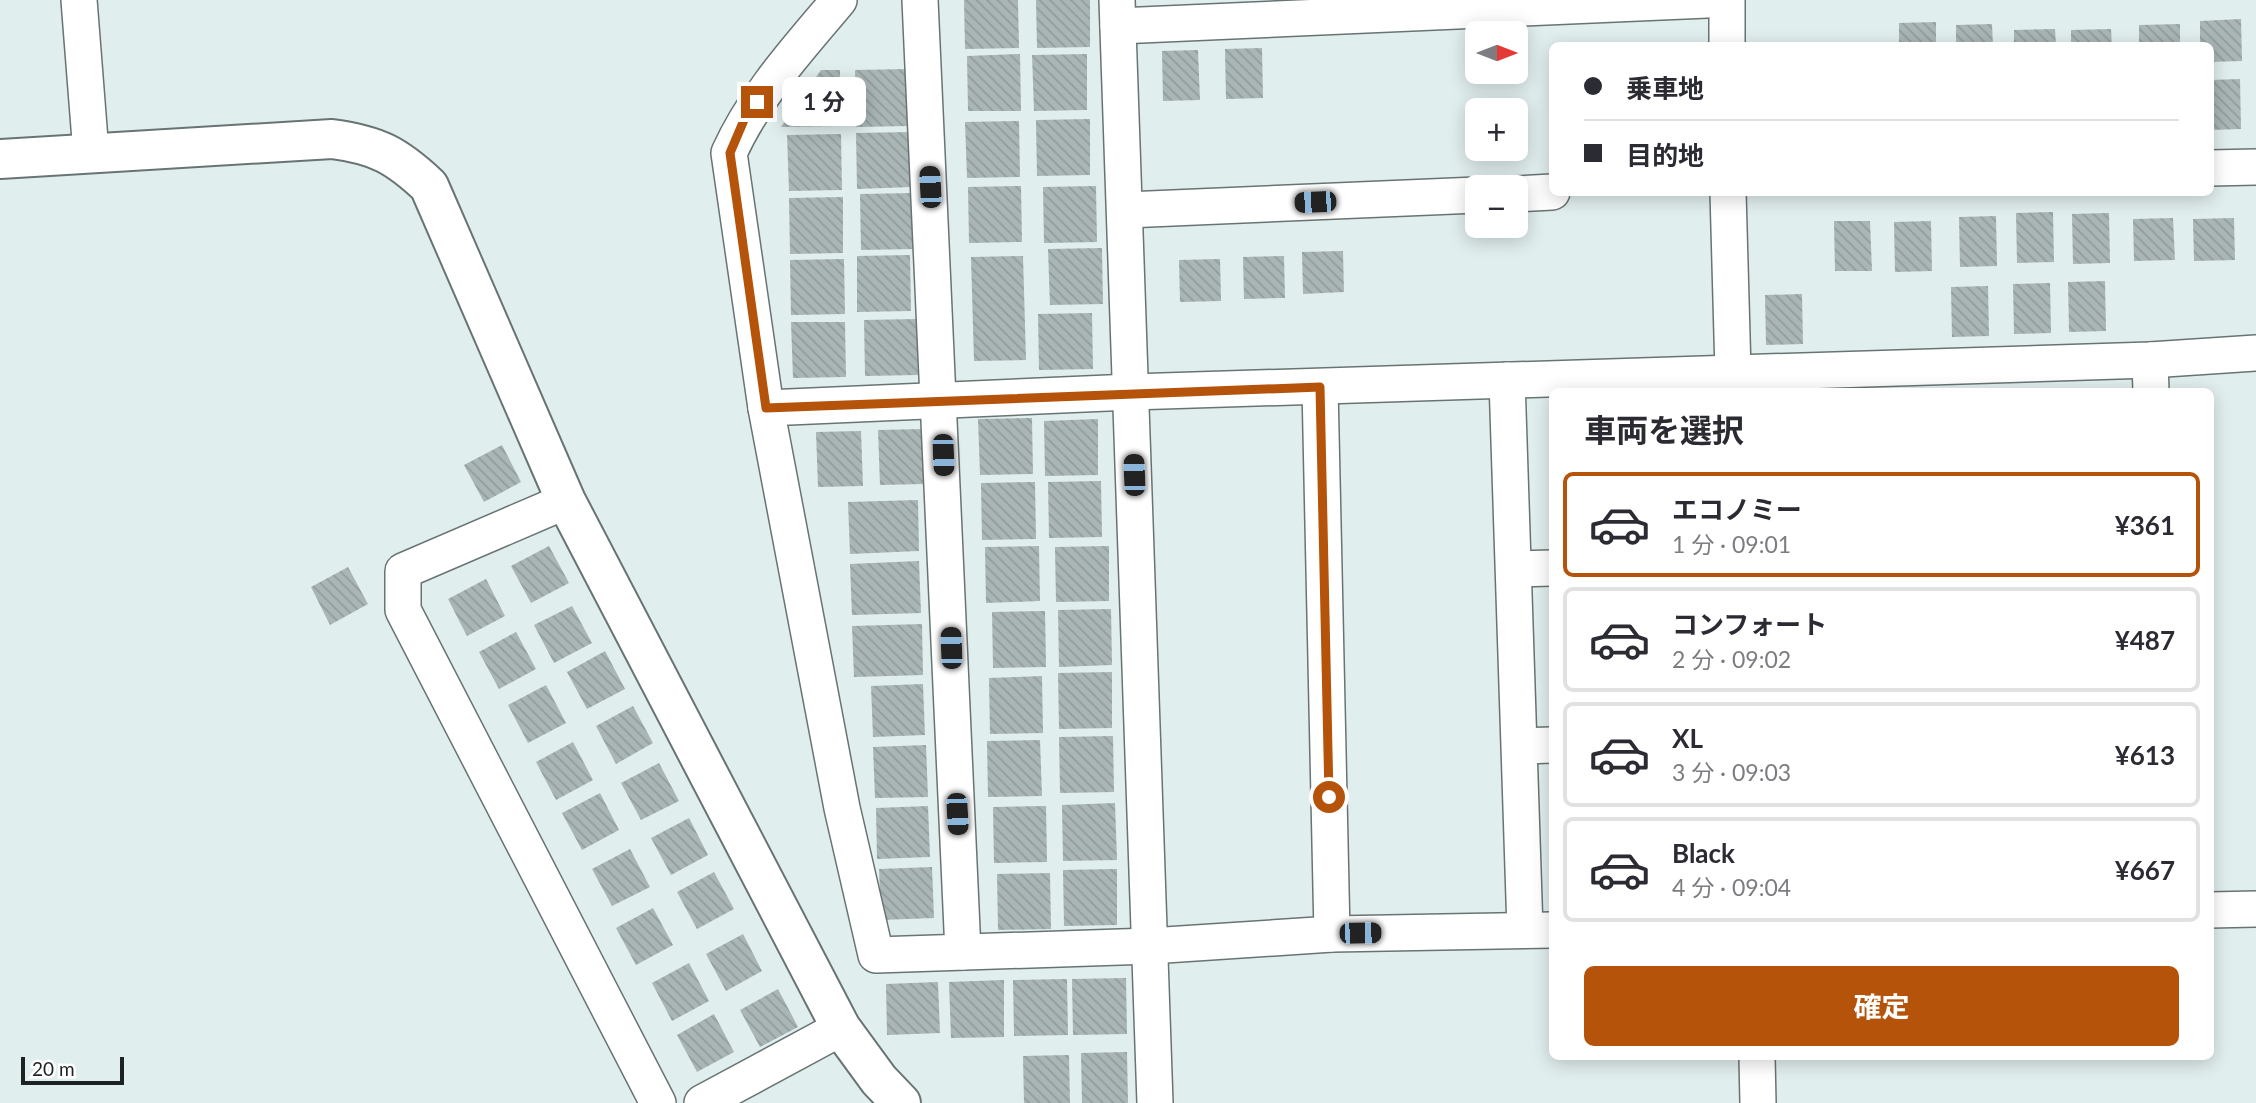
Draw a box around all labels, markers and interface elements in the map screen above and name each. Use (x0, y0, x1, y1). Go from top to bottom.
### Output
north arrow (1465, 21, 1528, 84)
map controls (1465, 21, 1528, 238)
text: 乗車地 (1626, 72, 1704, 104)
callout: 1 分 (782, 78, 866, 126)
route end (741, 86, 773, 118)
text: 1 分 (803, 87, 845, 115)
button: + (1465, 98, 1528, 161)
text: 目的地 (1626, 139, 1704, 171)
car (919, 165, 942, 209)
button: − (1465, 175, 1528, 238)
car (1294, 191, 1337, 213)
text: 車両を選択 (1584, 410, 1744, 449)
car (932, 434, 955, 476)
car (1123, 454, 1146, 496)
icon: car (1588, 493, 1651, 556)
text: エコノミー (1672, 493, 1802, 525)
text: ¥361 (2115, 509, 2175, 541)
text: 1 分 · 09:01 (1672, 530, 1791, 558)
icon: car (1588, 608, 1651, 671)
text: コンフォート (1672, 608, 1827, 640)
text: ¥487 (2115, 624, 2175, 656)
car (940, 627, 963, 669)
text: 2 分 · 09:02 (1672, 645, 1791, 673)
text: XL (1672, 722, 1703, 754)
icon: car (1588, 723, 1651, 786)
text: ¥613 (2115, 739, 2175, 771)
text: 3 分 · 09:03 (1672, 758, 1791, 786)
route start (1313, 781, 1345, 813)
car (946, 792, 969, 836)
text: Black (1672, 837, 1735, 869)
icon: car (1588, 838, 1651, 901)
text: ¥667 (2115, 854, 2175, 886)
text: 4 分 · 09:04 (1672, 873, 1791, 901)
car (1339, 922, 1382, 944)
button: 確定 (1584, 966, 2179, 1046)
scale bar (21, 1054, 124, 1086)
text: 20 m (32, 1057, 75, 1080)

